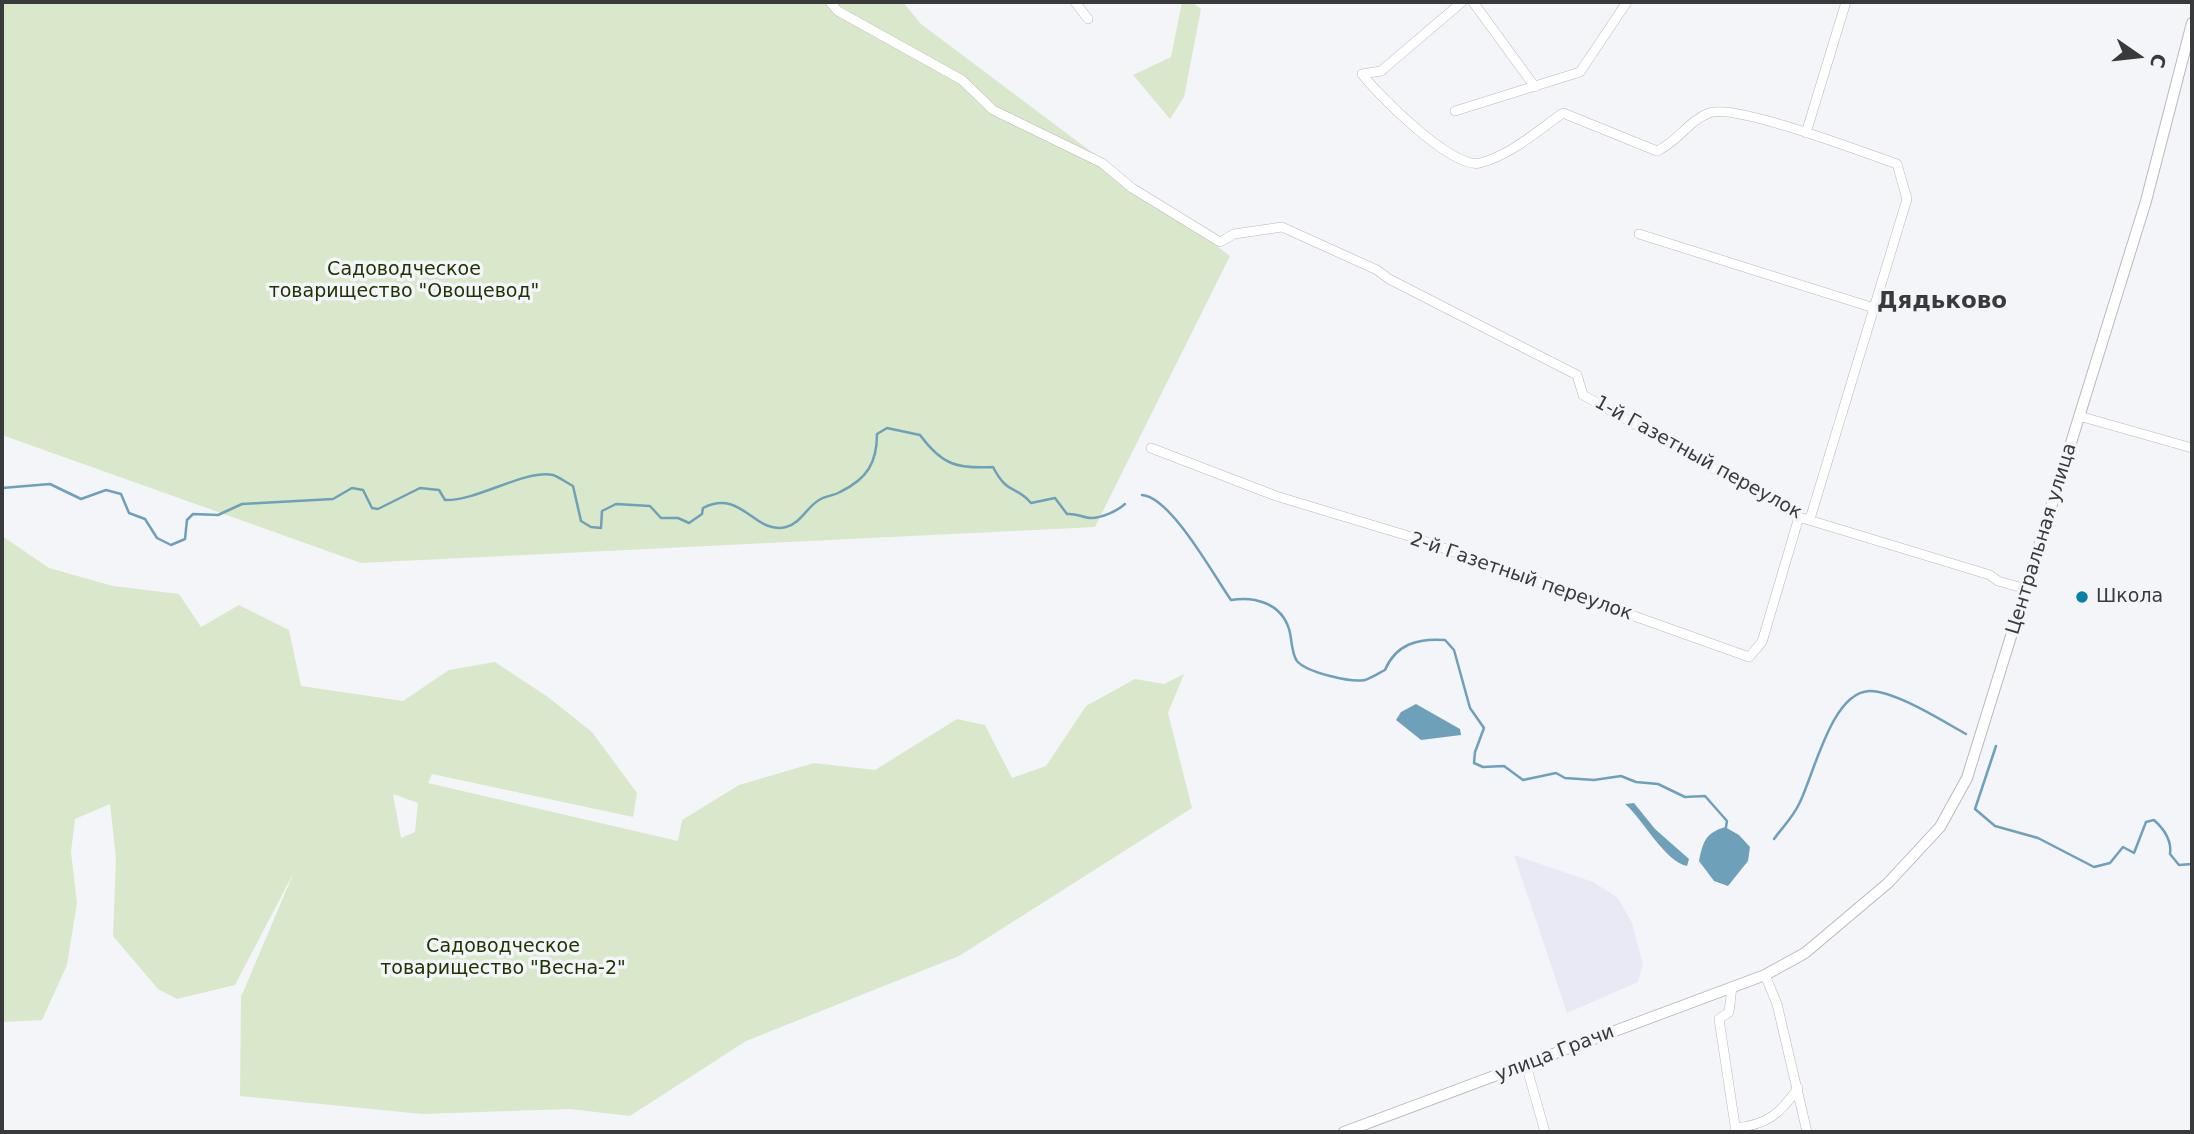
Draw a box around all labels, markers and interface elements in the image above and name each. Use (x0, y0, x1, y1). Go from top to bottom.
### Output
north arrow (2103, 21, 2173, 91)
text: С (2146, 52, 2171, 71)
park label: Садоводческое товарищество "Овощевод" (269, 259, 539, 303)
district label: Дядьково (1877, 288, 2007, 316)
street label: 1-й Газетный переулок (1590, 391, 1806, 525)
street label: Центральная улица (2002, 441, 2082, 637)
street label: 2-й Газетный переулок (1407, 528, 1635, 626)
place label: Школа (2096, 586, 2163, 608)
marker: Школа (2074, 589, 2090, 605)
park label: Садоводческое товарищество "Весна-2" (380, 936, 626, 980)
street label: улица Грачи (1492, 1021, 1618, 1087)

